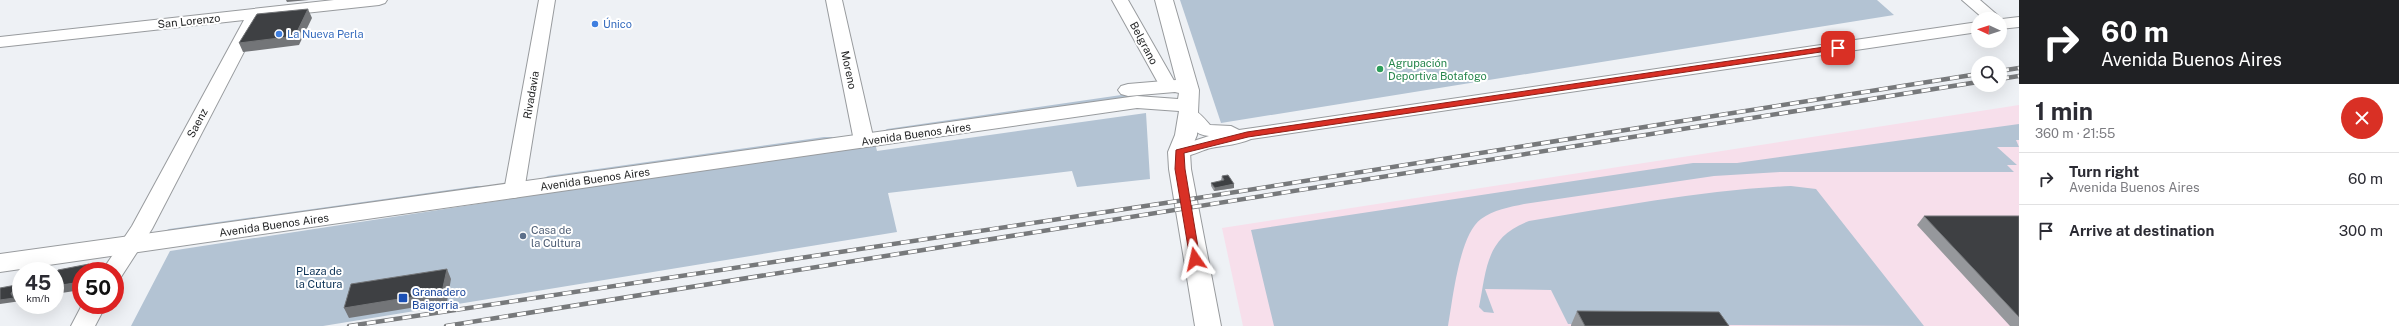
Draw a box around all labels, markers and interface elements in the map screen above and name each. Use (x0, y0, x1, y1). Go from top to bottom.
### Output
street label: San Lorenzo (157, 12, 221, 30)
north arrow (1971, 12, 2007, 48)
map controls (1971, 12, 2007, 92)
text: 60 m (2101, 15, 2169, 48)
icon: right (2035, 16, 2087, 68)
place label: Único (603, 17, 632, 30)
marker: Único (590, 19, 600, 29)
street label: Belgrano (1128, 20, 1160, 66)
place label: La Nueva Perla (287, 28, 364, 40)
marker: La Nueva Perla (274, 29, 284, 39)
pin (1821, 31, 1855, 65)
icon: arrive (1827, 37, 1849, 59)
text: Avenida Buenos Aires (2101, 49, 2282, 70)
street label: Moreno (839, 50, 859, 90)
button: search (1971, 56, 2007, 92)
place label: Agrupación Deportiva Botafogo (1388, 57, 1487, 82)
marker: Agrupación Deportiva Botafogo (1375, 64, 1385, 74)
street label: Rivadavia (521, 70, 541, 120)
text: 1 min (2035, 97, 2093, 125)
button: close (2341, 97, 2383, 139)
street label: Saenz (184, 106, 210, 140)
street label: Avenida Buenos Aires (860, 120, 972, 148)
text: 360 m · 21:55 (2035, 126, 2115, 141)
text: Turn right (2069, 163, 2139, 180)
street label: Avenida Buenos Aires (539, 165, 651, 193)
icon: right (2035, 168, 2057, 190)
text: 60 m (2348, 170, 2383, 187)
text: Avenida Buenos Aires (2069, 180, 2200, 195)
street label: Avenida Buenos Aires (218, 211, 330, 239)
icon: arrive (2035, 220, 2057, 242)
text: Arrive at destination (2069, 222, 2214, 239)
text: 300 m (2339, 222, 2383, 239)
place label: Casa de la Cultura (531, 224, 581, 249)
marker: Casa de la Cultura (518, 231, 528, 241)
position arrow (1174, 238, 1216, 280)
speed limit sign: 50 (72, 262, 124, 314)
park label: PLaza de la Cutura (296, 265, 342, 290)
text: 45 (25, 271, 51, 295)
place label: Granadero Baigorria (412, 286, 466, 311)
text: km/h (26, 292, 50, 304)
marker: Granadero Baigorria (397, 292, 409, 304)

